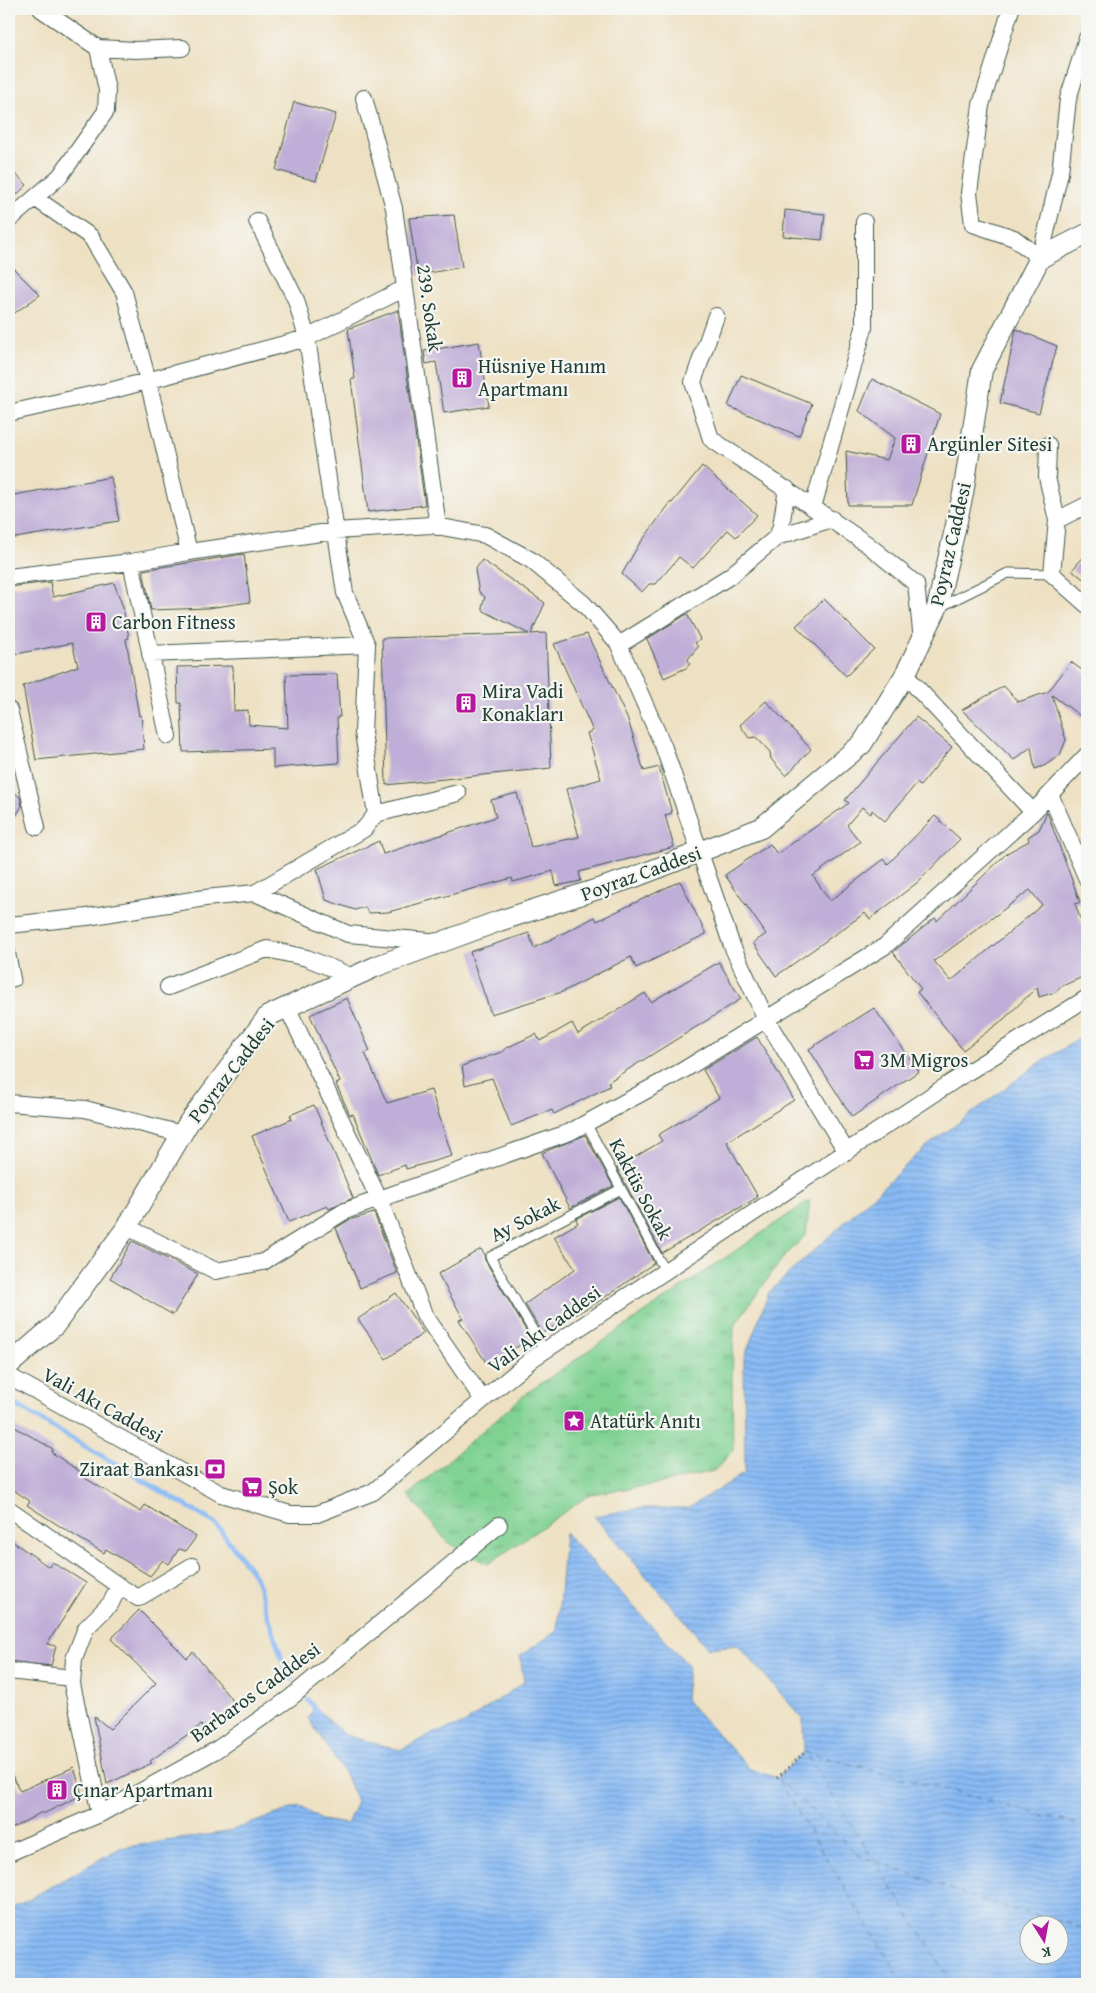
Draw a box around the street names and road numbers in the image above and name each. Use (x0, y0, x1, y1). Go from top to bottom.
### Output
street label: 239. Sokak (410, 262, 451, 354)
street label: Poyraz Caddesi (921, 479, 978, 609)
street label: Poyraz Caddesi (577, 837, 705, 908)
street label: Poyraz Caddesi (180, 1011, 281, 1128)
street label: Kaktüs Sokak (602, 1133, 681, 1246)
street label: Ay Sokak (485, 1188, 566, 1249)
street label: Vali Akı Caddesi (481, 1277, 607, 1380)
street label: Vali Akı Caddesi (38, 1359, 169, 1450)
street label: Barbaros Cadddesi (184, 1634, 326, 1749)

